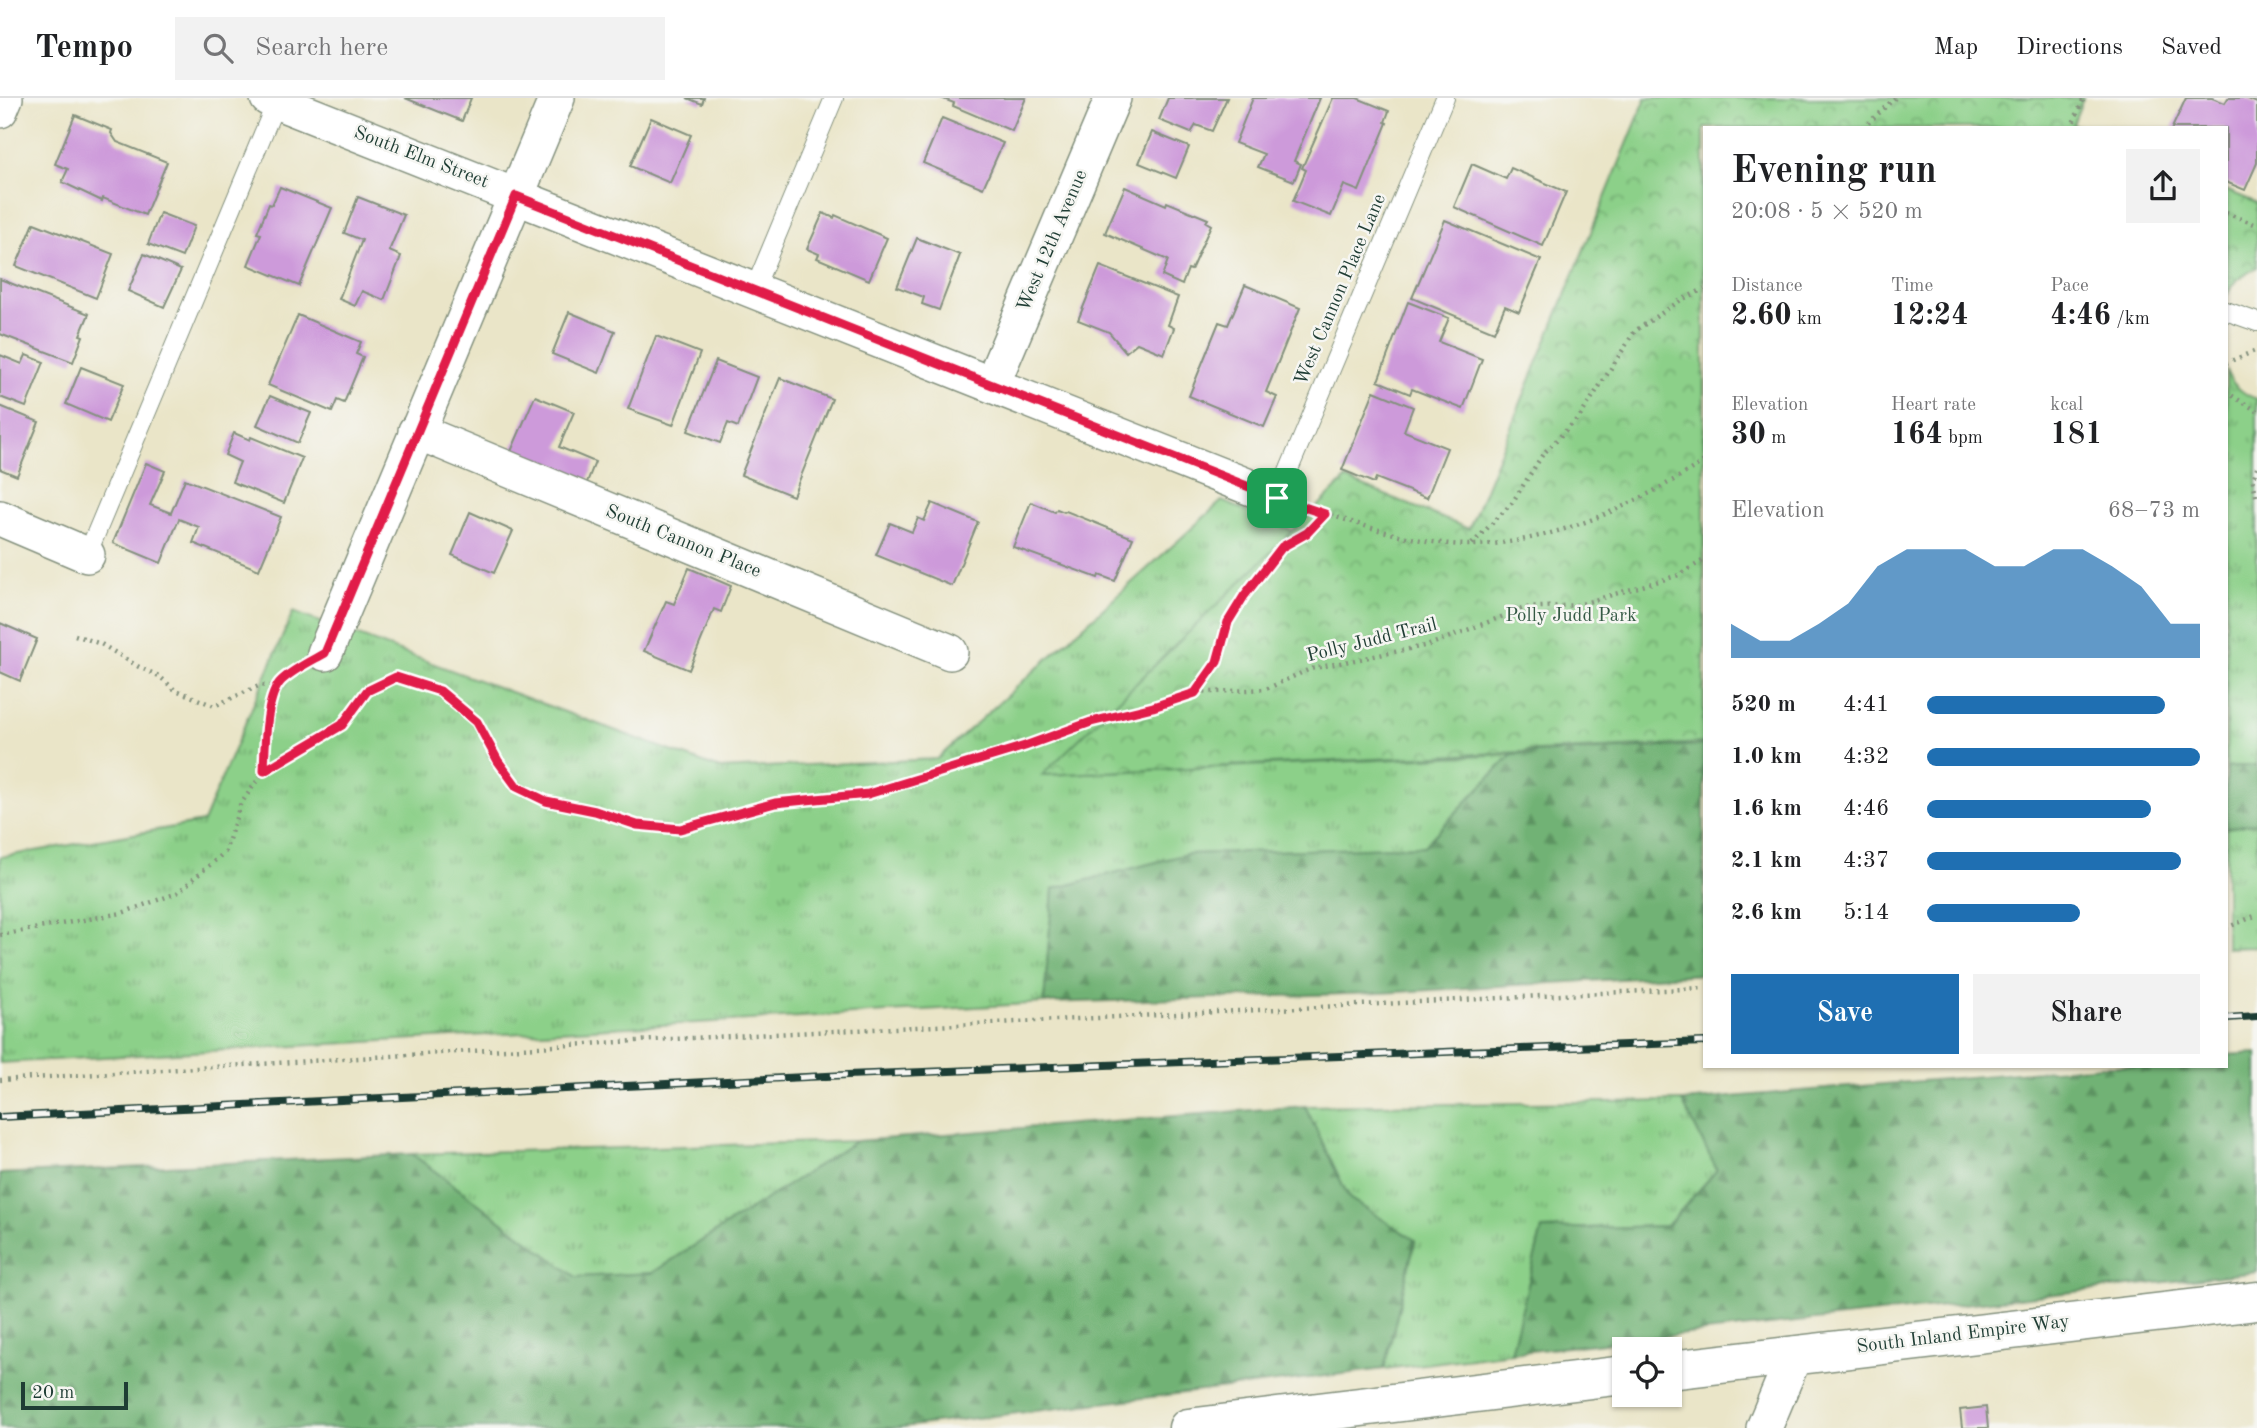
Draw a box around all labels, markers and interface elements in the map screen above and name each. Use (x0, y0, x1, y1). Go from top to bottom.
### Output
search box (175, 17, 665, 80)
icon: search (199, 29, 237, 67)
text: Tempo (35, 32, 133, 65)
text: Search here (255, 35, 388, 61)
text: Map (1934, 36, 1978, 60)
text: Directions (2016, 36, 2123, 60)
text: Saved (2161, 36, 2222, 60)
street label: South Elm Street (351, 124, 491, 192)
button: share (2126, 149, 2200, 223)
text: Evening run (1731, 153, 1937, 191)
street label: West 12th Avenue (1015, 167, 1091, 315)
street label: West Cannon Place Lane (1292, 191, 1390, 389)
text: 20:08 · 5 × 520 m (1731, 200, 1923, 223)
text: Distance (1731, 277, 1803, 296)
text: Time (1891, 277, 1933, 296)
text: Pace (2050, 277, 2089, 296)
text: 2.60 (1731, 301, 1792, 331)
text: 12:24 (1891, 301, 1969, 331)
text: 4:46 (2050, 301, 2111, 331)
text: km (1792, 310, 1822, 329)
text: /km (2111, 310, 2150, 329)
text: Elevation (1731, 396, 1808, 415)
text: Heart rate (1891, 396, 1976, 415)
text: kcal (2050, 396, 2083, 415)
text: 30 (1731, 420, 1766, 450)
text: 164 (1891, 420, 1943, 450)
text: 181 (2050, 420, 2103, 450)
text: m (1766, 429, 1786, 448)
text: bpm (1943, 429, 1983, 448)
pin (1247, 468, 1307, 528)
icon: arrive (1258, 479, 1296, 517)
text: Elevation (1731, 499, 1825, 522)
text: 68–73 m (2108, 499, 2200, 522)
street label: South Cannon Place (603, 502, 763, 582)
park label: Polly Judd Park (1505, 607, 1637, 626)
street label: Polly Judd Trail (1305, 616, 1439, 666)
text: 520 m (1731, 693, 1796, 716)
text: 4:41 (1843, 693, 1889, 716)
text: 1.0 km (1731, 745, 1802, 768)
text: 4:32 (1843, 745, 1889, 768)
text: 1.6 km (1731, 797, 1802, 820)
text: 4:46 (1843, 797, 1889, 820)
text: 2.1 km (1731, 849, 1802, 872)
text: 4:37 (1843, 849, 1889, 872)
text: 2.6 km (1731, 901, 1802, 924)
text: 5:14 (1843, 901, 1889, 924)
button: Save (1731, 974, 1959, 1054)
button: Share (1973, 974, 2200, 1054)
street label: South Inland Empire Way (1855, 1313, 2071, 1357)
map controls (1612, 1337, 1682, 1407)
button: locate (1612, 1337, 1682, 1407)
scale bar (21, 1379, 128, 1411)
text: 20 m (32, 1384, 74, 1403)

